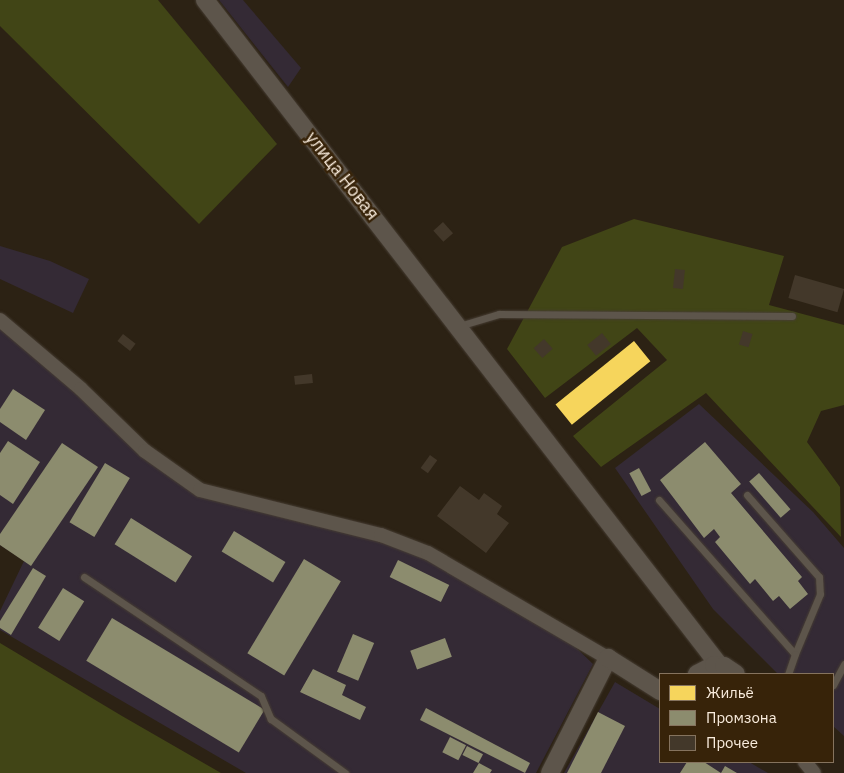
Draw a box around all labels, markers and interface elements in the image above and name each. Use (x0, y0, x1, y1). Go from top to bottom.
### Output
street label: улица Новая (301, 128, 383, 224)
legend (659, 673, 834, 763)
text: Жильё (706, 683, 754, 702)
text: Промзона (706, 708, 777, 727)
text: Прочее (706, 733, 758, 752)

